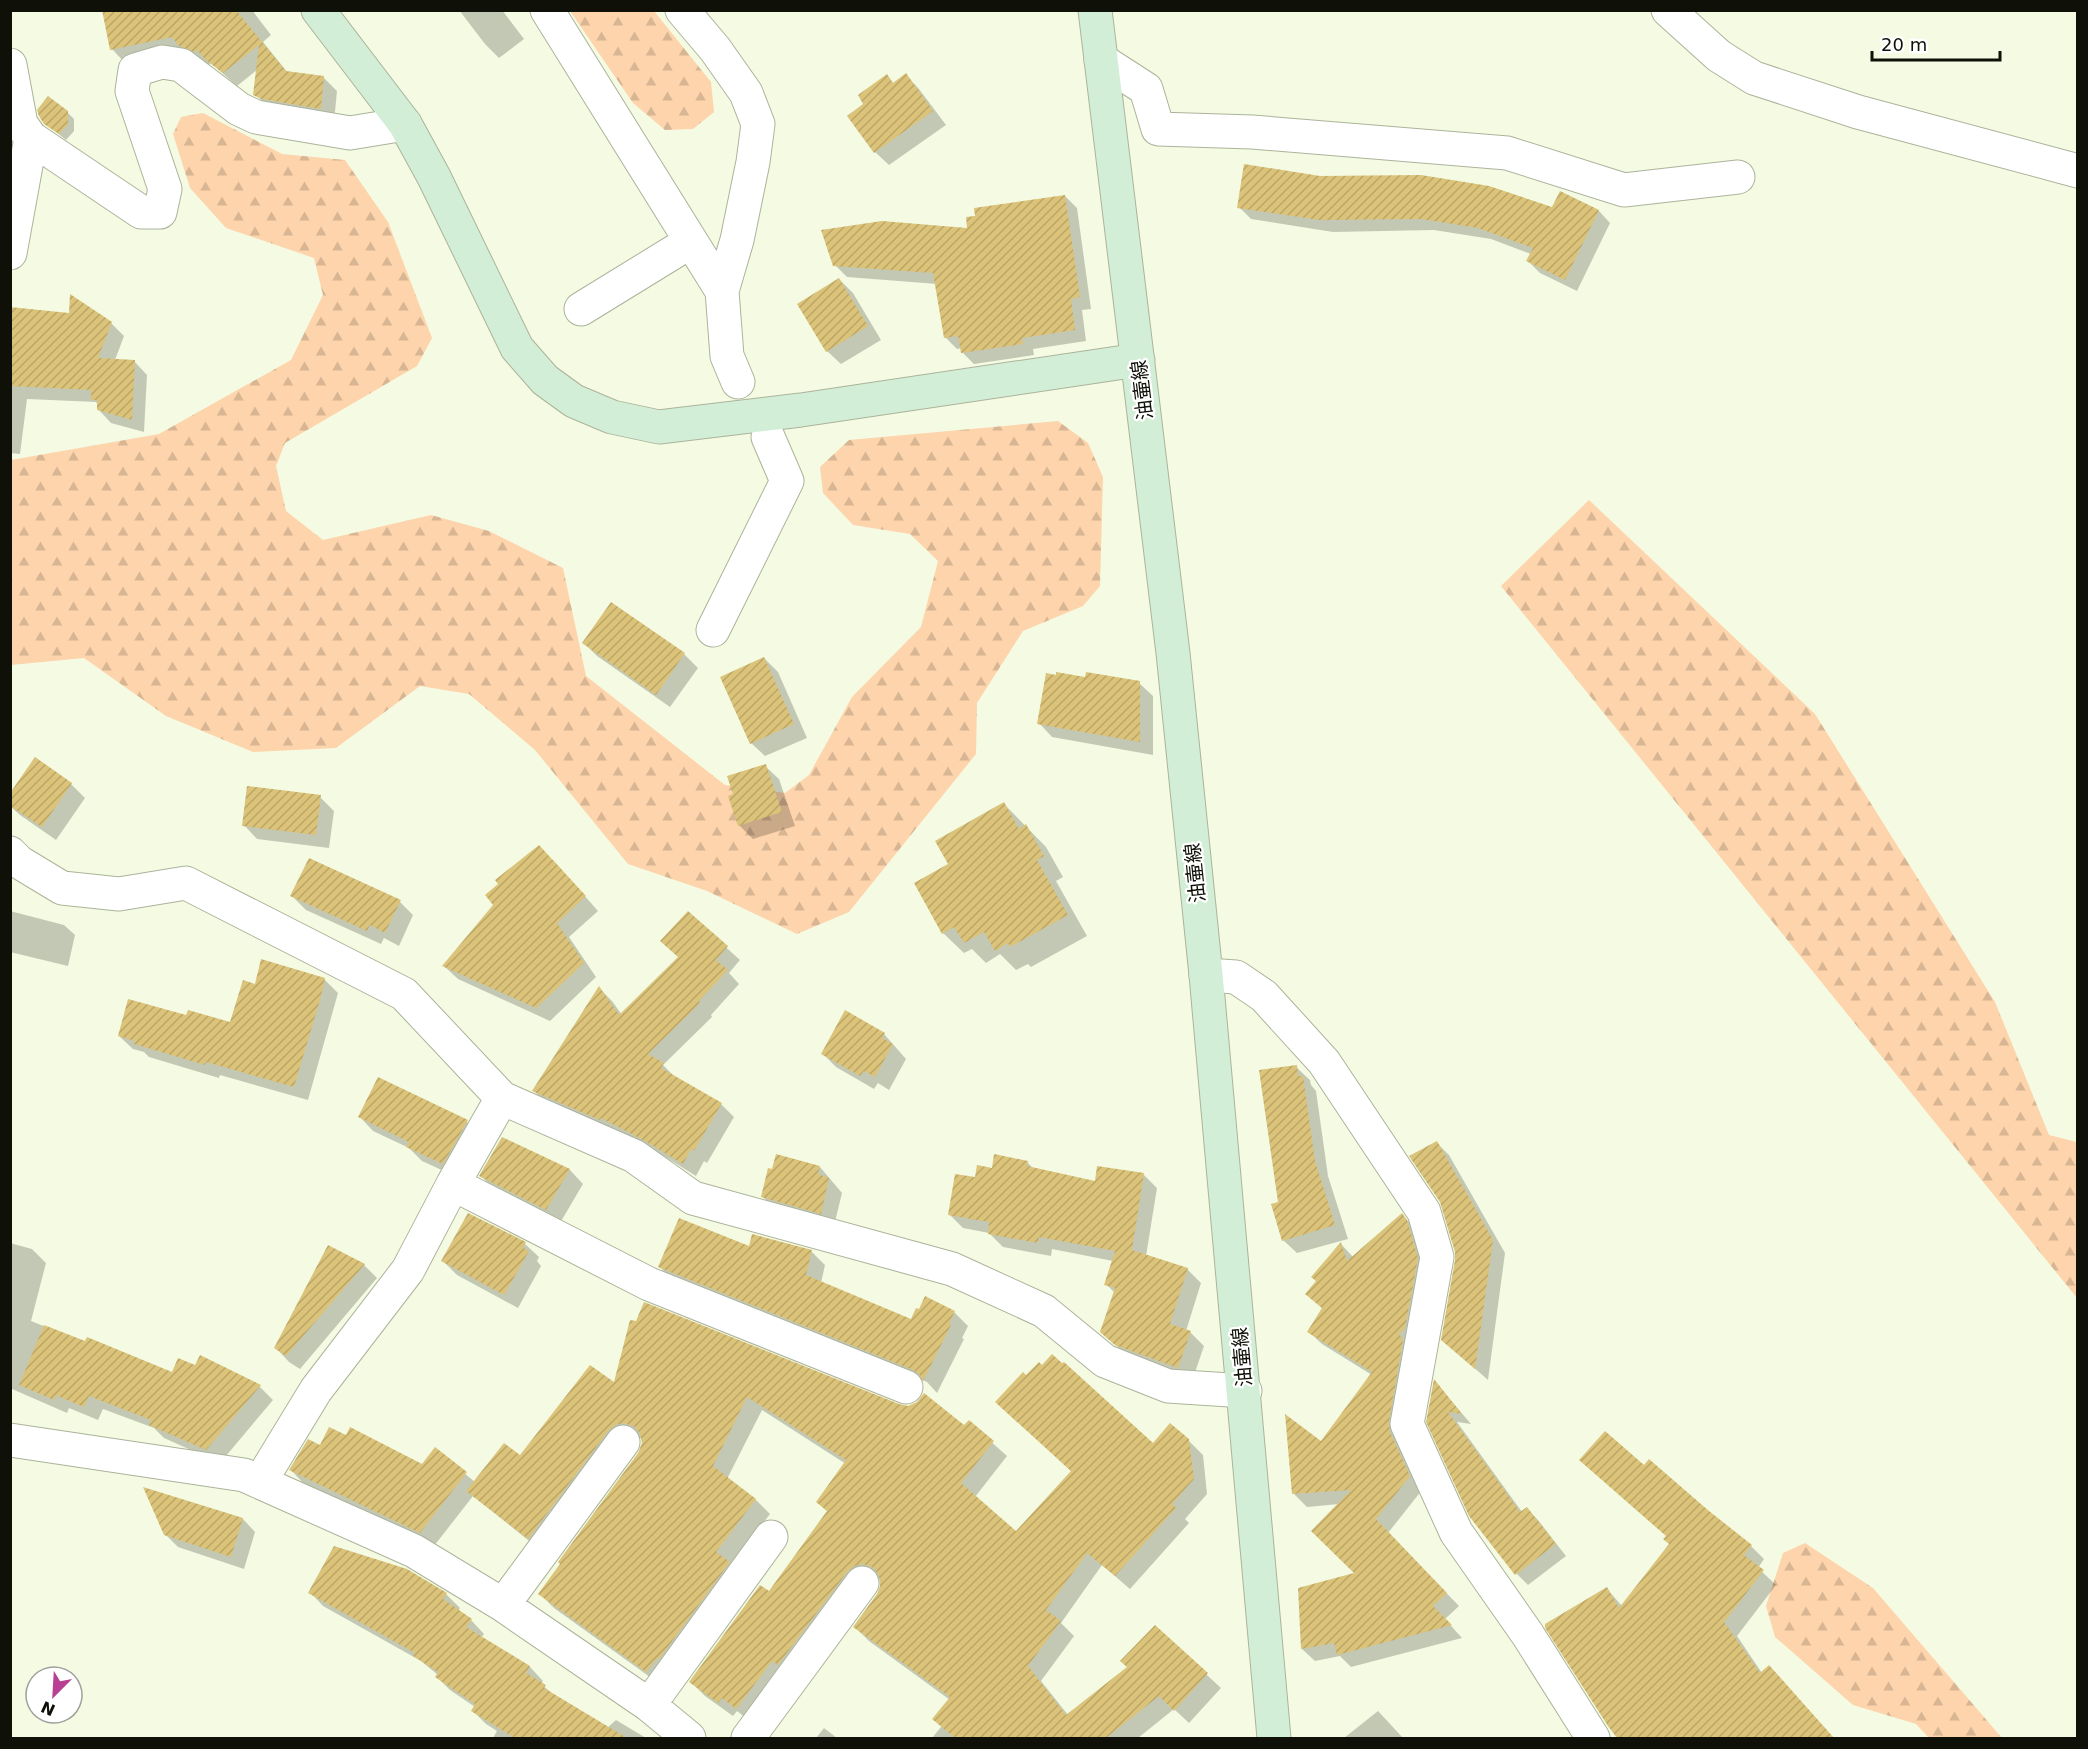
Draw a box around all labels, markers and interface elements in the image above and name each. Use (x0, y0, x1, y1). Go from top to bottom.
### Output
scale bar (1872, 24, 2000, 62)
text: 20 m (1881, 34, 1927, 55)
street label: 油壷線 (1126, 359, 1158, 421)
street label: 油壷線 (1180, 842, 1210, 904)
street label: 油壷線 (1227, 1326, 1257, 1388)
north arrow (24, 1665, 84, 1725)
text: N (38, 1697, 58, 1720)

